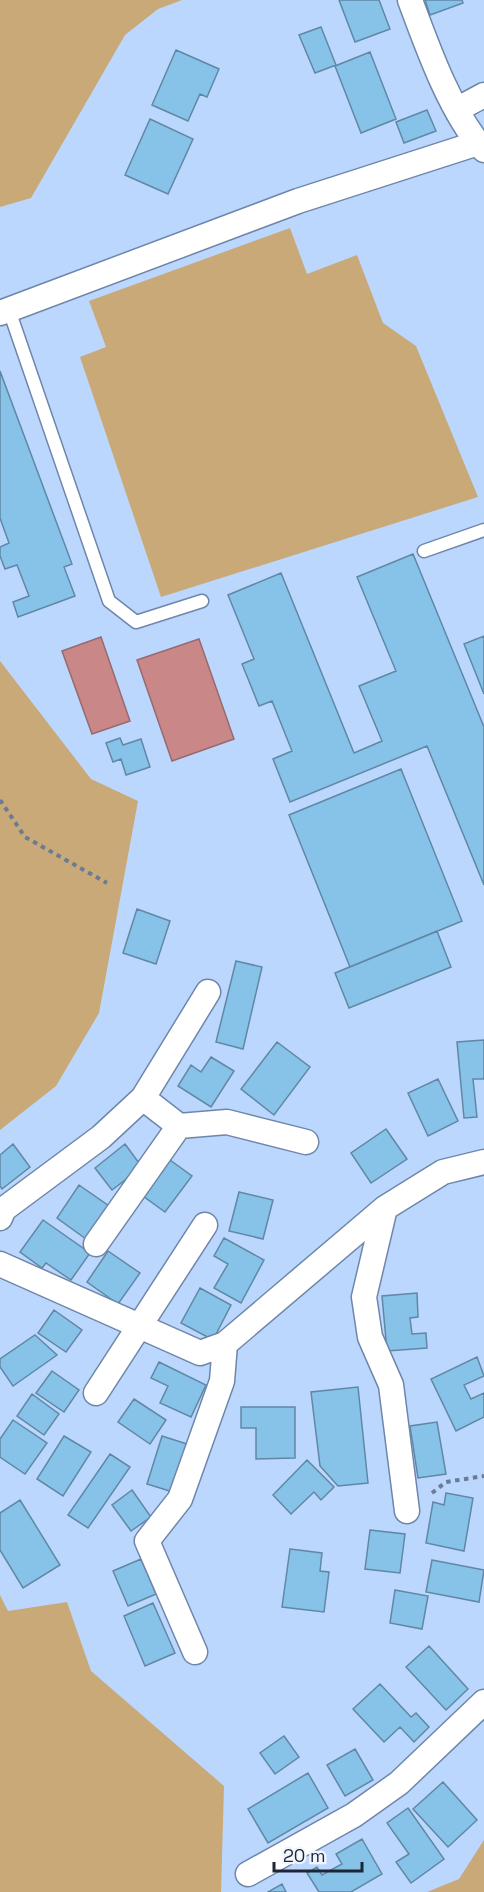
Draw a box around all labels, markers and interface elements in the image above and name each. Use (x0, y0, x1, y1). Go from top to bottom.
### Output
scale bar (274, 1835, 362, 1873)
text: 20 m (283, 1844, 326, 1867)

